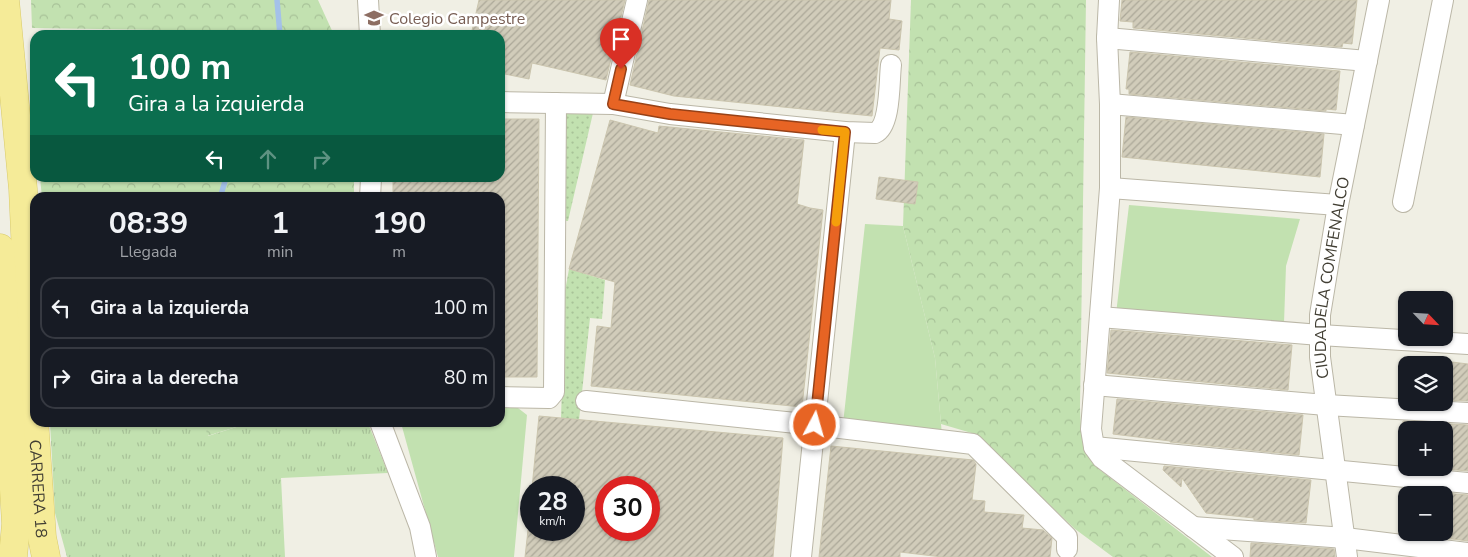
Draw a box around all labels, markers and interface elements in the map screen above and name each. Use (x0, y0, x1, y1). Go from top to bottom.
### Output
school or university icon: Colegio Campestre (363, 7, 385, 29)
place label: Colegio Campestre (389, 8, 525, 30)
pin (600, 18, 642, 69)
icon: arrive (607, 25, 635, 53)
text: 100 m (128, 44, 231, 91)
icon: left (45, 50, 110, 115)
text: Gira a la izquierda (128, 89, 305, 119)
icon: left (201, 145, 229, 173)
icon: ahead (254, 145, 282, 173)
icon: right (307, 145, 335, 173)
street label: CIUDADELA COMFENALCO (1309, 175, 1355, 380)
text: 08:39 (109, 203, 188, 244)
text: 1 (271, 203, 289, 244)
text: 190 (372, 203, 426, 244)
text: Llegada (120, 241, 177, 263)
text: min (267, 241, 293, 263)
text: m (392, 241, 406, 263)
north arrow (1398, 291, 1452, 346)
map controls (1398, 291, 1453, 541)
icon: left (47, 294, 75, 322)
text: Gira a la izquierda (90, 295, 249, 321)
text: 100 m (433, 295, 488, 321)
button: layers (1398, 356, 1453, 411)
icon: right (47, 364, 75, 392)
text: Gira a la derecha (90, 365, 239, 391)
text: 80 m (444, 365, 488, 391)
position arrow (788, 398, 840, 450)
button: + (1398, 421, 1453, 476)
street label: CARRERA 18 (23, 439, 52, 539)
speed limit sign: 30 (595, 476, 660, 541)
text: 28 (537, 485, 568, 519)
button: − (1398, 486, 1453, 541)
text: km/h (539, 513, 566, 529)

